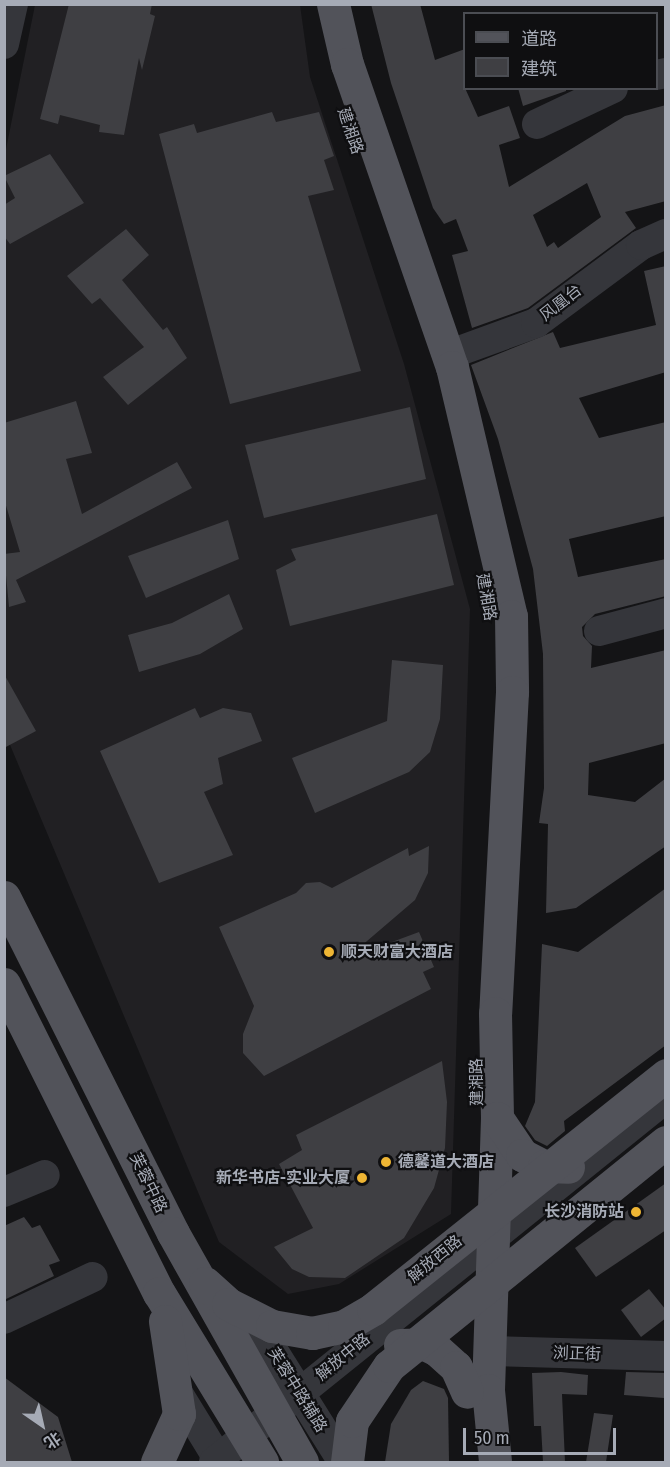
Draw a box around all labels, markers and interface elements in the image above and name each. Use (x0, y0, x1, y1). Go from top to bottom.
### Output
legend (463, 12, 658, 90)
text: 道路 (521, 28, 557, 50)
text: 建筑 (521, 58, 557, 80)
street label: 建湘路 (333, 105, 367, 157)
street label: 风凰台 (536, 281, 586, 325)
street label: 建湘路 (472, 572, 500, 622)
place label: 顺天财富大酒店 (341, 942, 453, 962)
marker: 顺天财富大酒店 (322, 945, 336, 959)
street label: 建湘路 (467, 1058, 487, 1106)
street label: 芙蓉中路 (125, 1150, 171, 1216)
place label: 德馨道大酒店 (398, 1152, 494, 1172)
marker: 德馨道大酒店 (379, 1155, 393, 1169)
place label: 新华书店-实业大厦 (216, 1168, 350, 1188)
marker: 新华书店-实业大厦 (355, 1171, 369, 1185)
place label: 长沙消防站 (544, 1202, 624, 1222)
marker: 长沙消防站 (629, 1205, 643, 1219)
street label: 解放西路 (404, 1231, 466, 1287)
street label: 解放中路 (312, 1329, 374, 1385)
street label: 芙蓉中路辅路 (263, 1344, 331, 1436)
street label: 浏正街 (553, 1344, 601, 1364)
north arrow (12, 1395, 72, 1455)
scale bar (466, 1416, 619, 1454)
text: 50 m (474, 1427, 510, 1449)
text: 北 (40, 1428, 64, 1453)

